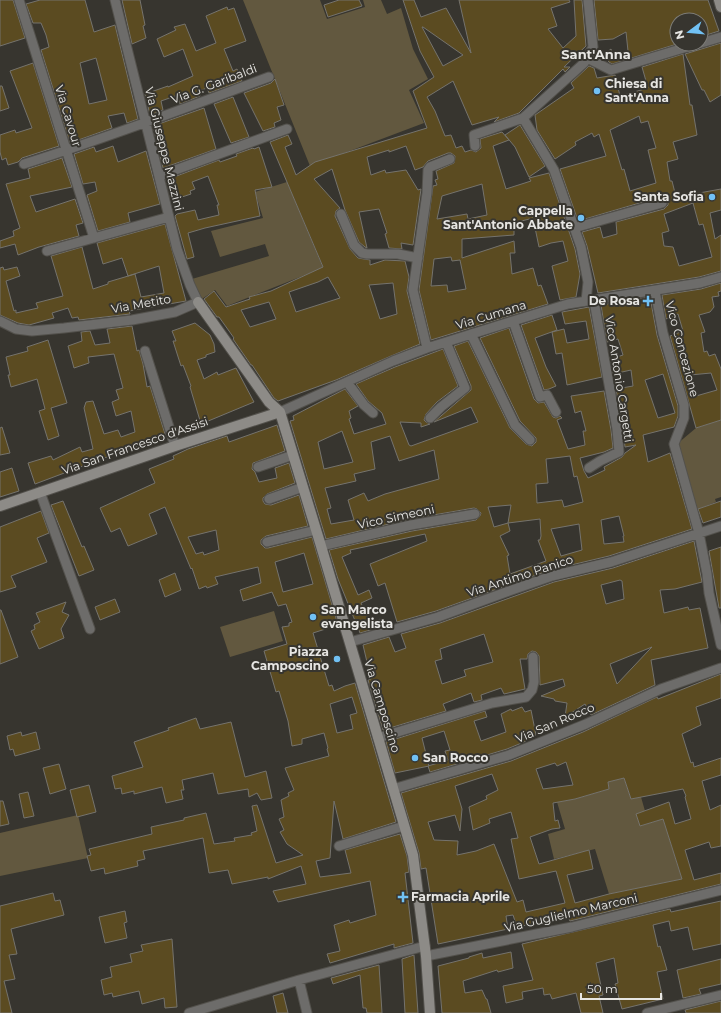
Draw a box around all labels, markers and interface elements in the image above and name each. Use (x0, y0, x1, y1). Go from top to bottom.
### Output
north arrow (669, 12, 709, 52)
text: N (671, 29, 687, 41)
district label: Sant'Anna (561, 46, 631, 62)
street label: Via G. Garibaldi (169, 60, 259, 107)
place label: Chiesa di Sant'Anna (605, 76, 669, 105)
street label: Via Cavour (52, 83, 85, 149)
street label: Via Giuseppe Mazzini (142, 85, 187, 212)
marker: Chiesa di Sant'Anna (592, 86, 602, 96)
place label: Santa Sofia (634, 189, 704, 204)
marker: Santa Sofia (707, 192, 717, 202)
place label: Cappella Sant'Antonio Abbate (443, 203, 573, 232)
marker: Cappella Sant'Antonio Abbate (576, 213, 586, 223)
street label: Via Metito (110, 291, 172, 316)
place label: De Rosa (589, 293, 640, 308)
marker: De Rosa (643, 296, 653, 306)
street label: Via Cumana (454, 297, 528, 332)
street label: Vico Concezione (662, 299, 702, 398)
street label: Vico Antonio Cargetti (602, 315, 637, 443)
street label: Via San Francesco d'Assisi (60, 413, 210, 478)
street label: Vico Simeoni (356, 501, 436, 532)
street label: Via Antimo Panico (465, 551, 575, 600)
place label: San Marco evangelista (321, 602, 393, 631)
marker: San Marco evangelista (308, 612, 318, 622)
place label: Piazza Camposcino (251, 644, 329, 673)
marker: Piazza Camposcino (332, 654, 342, 664)
street label: Via Camposcino (361, 657, 404, 754)
street label: Via San Rocco (513, 699, 597, 746)
place label: San Rocco (423, 750, 488, 765)
marker: San Rocco (410, 753, 420, 763)
place label: Farmacia Aprile (411, 889, 510, 904)
street label: Via Guglielmo Marconi (503, 890, 639, 935)
marker: Farmacia Aprile (398, 892, 408, 902)
scale bar (581, 975, 661, 1001)
text: 50 m (587, 981, 618, 996)

